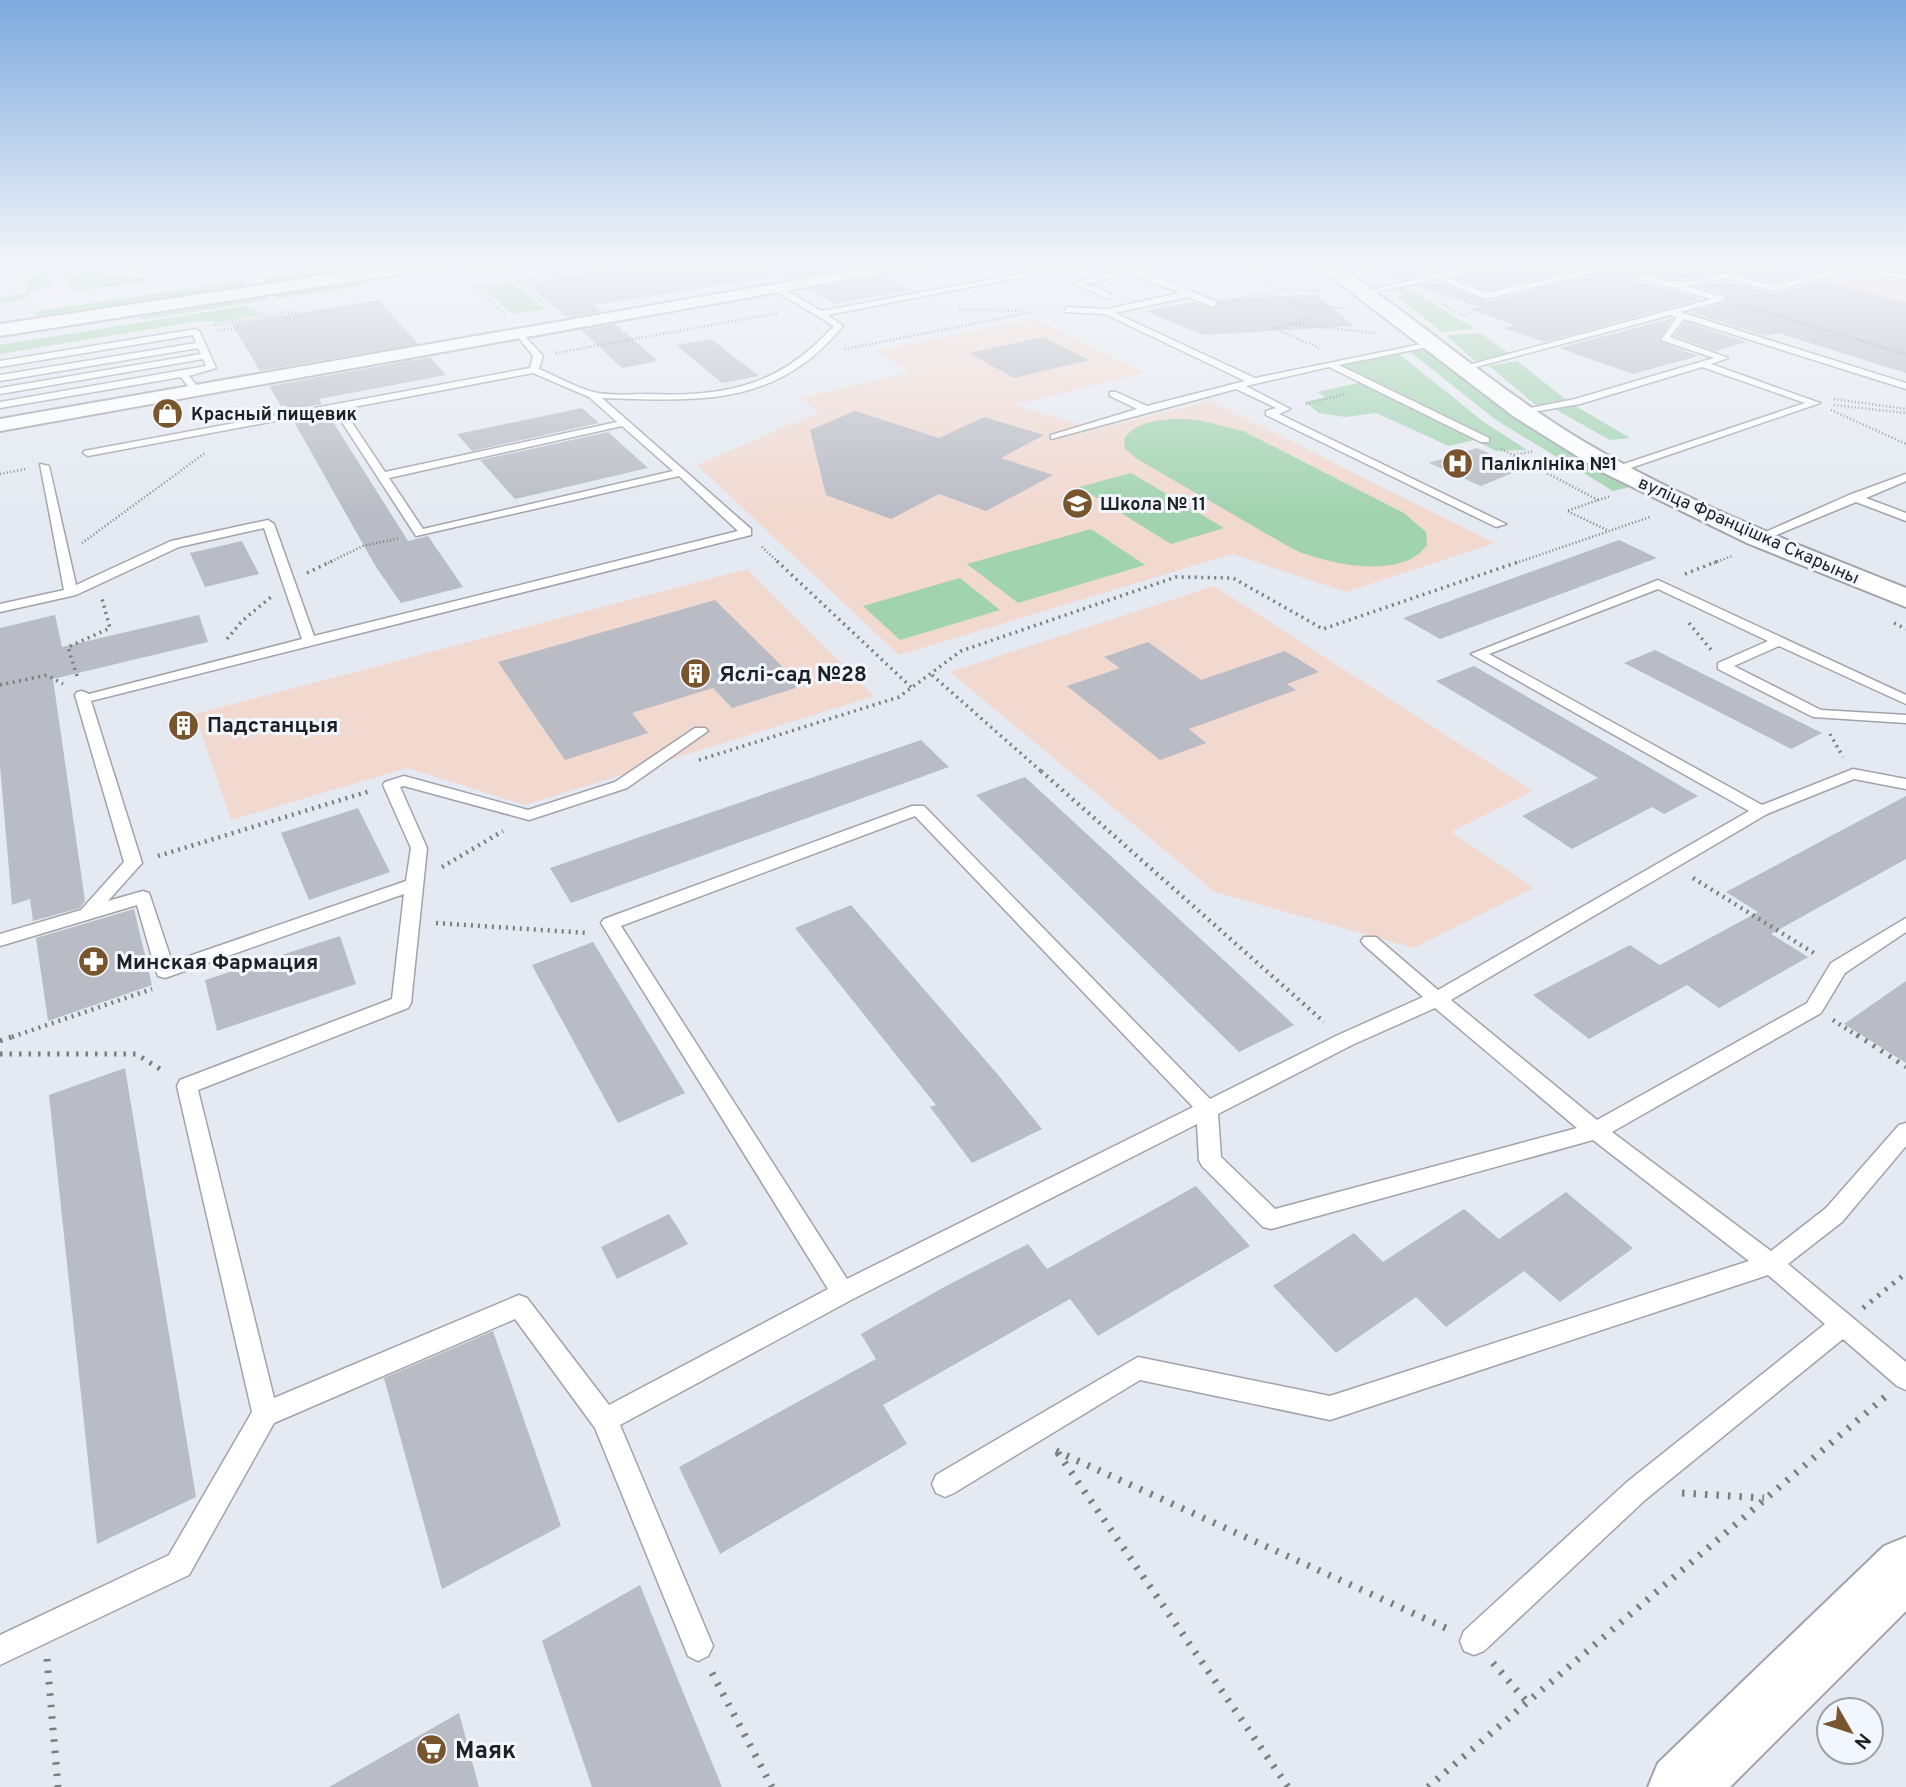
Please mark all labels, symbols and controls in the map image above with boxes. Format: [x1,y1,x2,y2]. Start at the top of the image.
shop icon: Красный пищевик [151,397,185,431]
place label: Красный пищевик [191,404,358,427]
hospital icon: Паліклініка №1 [1441,447,1475,481]
place label: Паліклініка №1 [1481,454,1617,477]
street label: вуліца Францішка Скарыны [1634,472,1863,591]
school or university icon: Школа № 11 [1060,487,1094,521]
place label: Школа № 11 [1100,494,1206,517]
building icon: Яслі-сад №28 [679,657,713,691]
place label: Яслі-сад №28 [719,662,867,689]
building icon: Падстанцыя [167,708,201,742]
place label: Падстанцыя [207,713,338,740]
pharmacy icon: Минская Фармация [76,945,110,979]
place label: Минская Фармация [116,950,318,977]
north arrow [1815,1696,1885,1766]
text: N [1848,1728,1875,1753]
supermarket icon: Маяк [415,1733,449,1767]
place label: Маяк [455,1737,516,1767]

